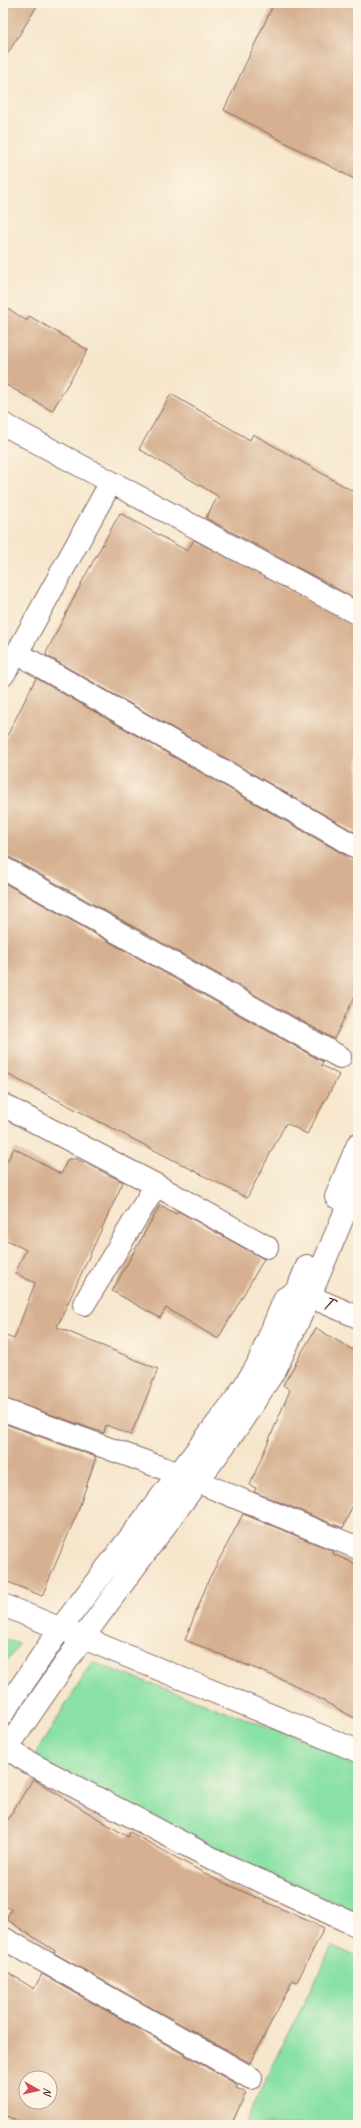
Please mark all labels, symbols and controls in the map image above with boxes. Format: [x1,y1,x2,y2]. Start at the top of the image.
street label: T [319,1290,341,1318]
north arrow [18,2070,58,2110]
text: N [40,2087,55,2098]

